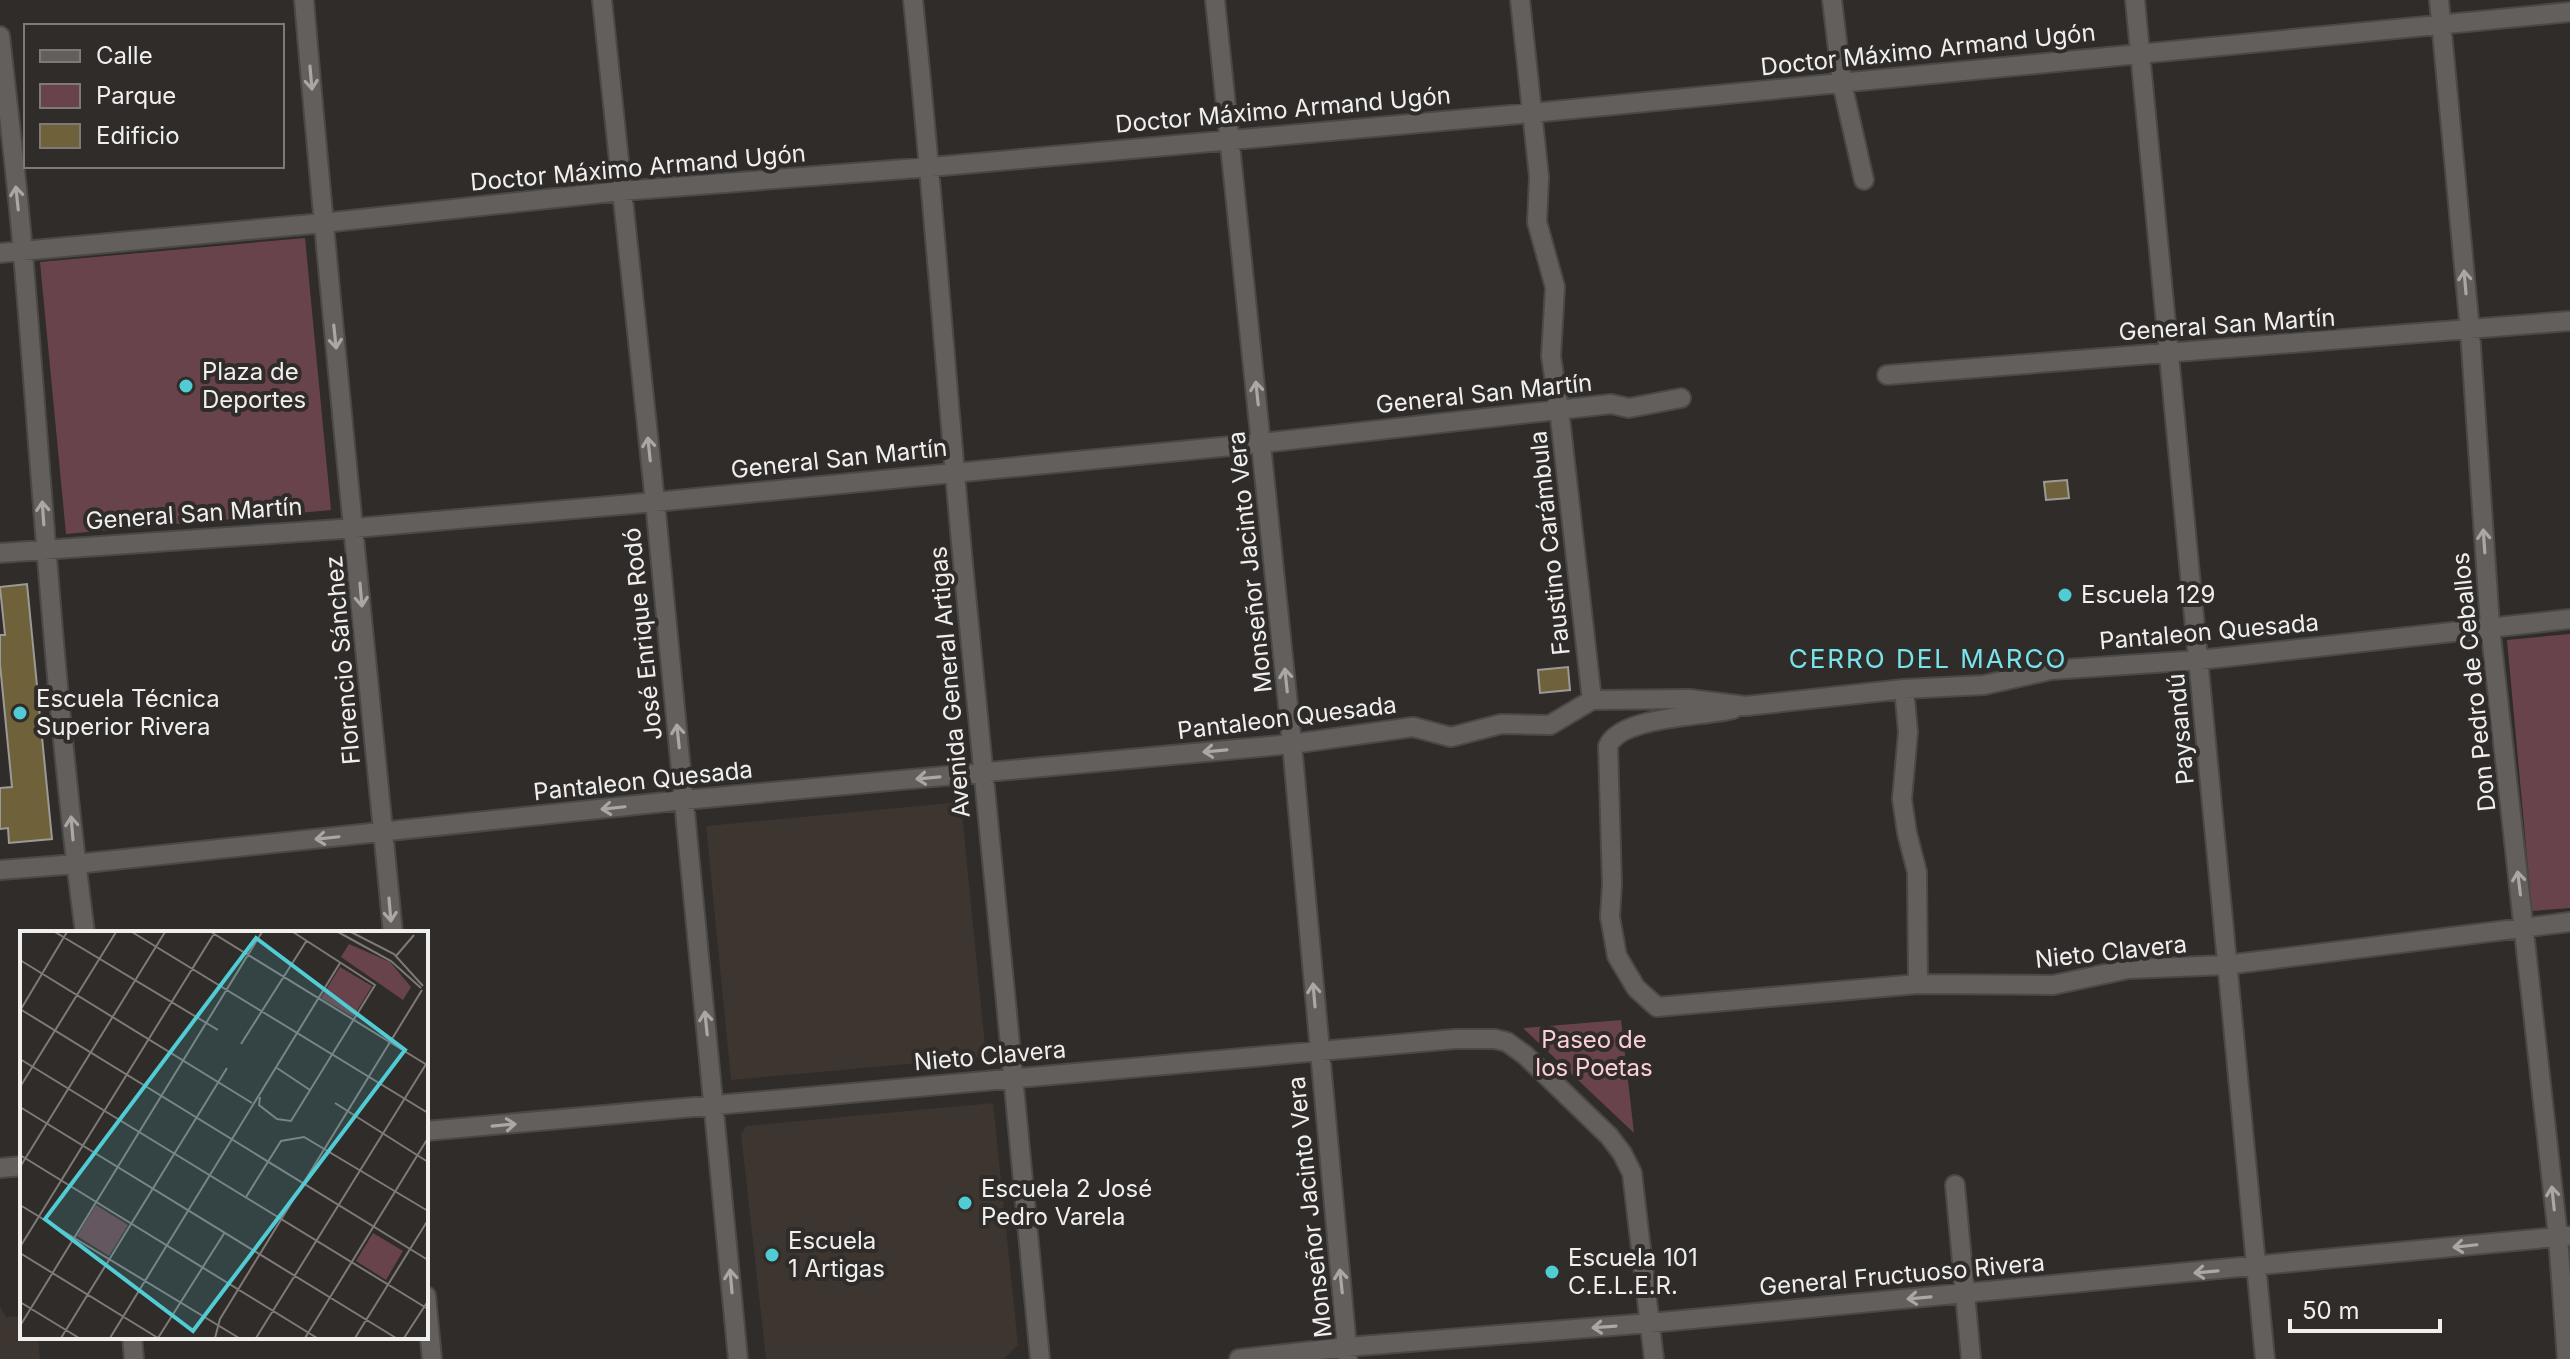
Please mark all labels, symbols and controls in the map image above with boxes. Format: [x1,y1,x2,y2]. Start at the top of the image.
street label: Doctor Máximo Armand Ugón [1759,17,2097,82]
legend [24,24,284,168]
text: Calle [96,41,153,70]
one-way arrow [303,64,318,91]
street label: Doctor Máximo Armand Ugón [1114,80,1452,139]
text: Parque [96,81,176,110]
text: Edificio [96,121,180,150]
street label: Doctor Máximo Armand Ugón [469,138,807,197]
one-way arrow [10,185,25,212]
one-way arrow [2457,269,2472,296]
street label: General San Martín [2118,302,2336,347]
one-way arrow [327,323,342,350]
place label: Plaza de Deportes [202,357,306,414]
street label: General San Martín [1374,368,1594,419]
marker: Plaza de Deportes [177,377,195,395]
one-way arrow [1249,380,1264,407]
street label: Faustino Carámbula [1523,429,1576,657]
street label: Monseñor Jacinto Vera [1221,430,1278,694]
street label: General San Martín [729,433,949,484]
one-way arrow [641,436,656,463]
street label: General San Martín [85,491,303,536]
one-way arrow [35,500,50,527]
street label: José Enrique Rodó [617,526,668,742]
one-way arrow [2476,528,2491,555]
street label: Avenida General Artigas [923,545,976,819]
street label: Don Pedro de Ceballos [2445,551,2502,813]
street label: Florencio Sánchez [319,554,366,766]
place label: Escuela 129 [2081,580,2215,609]
one-way arrow [354,581,369,608]
marker: Escuela 129 [2056,586,2074,604]
street label: Pantaleon Quesada [2098,607,2320,656]
district label: CERRO DEL MARCO [1789,643,2067,674]
one-way arrow [1278,667,1293,694]
street label: Paysandú [2161,672,2200,786]
place label: Escuela Técnica Superior Rivera [36,684,220,741]
street label: Pantaleon Quesada [1176,690,1398,745]
marker: Escuela Técnica Superior Rivera [11,704,29,722]
one-way arrow [670,723,685,750]
one-way arrow [1202,744,1229,759]
street label: Pantaleon Quesada [532,755,754,806]
one-way arrow [915,770,942,785]
one-way arrow [600,800,627,815]
one-way arrow [65,815,80,842]
one-way arrow [314,831,341,846]
one-way arrow [2512,871,2527,897]
one-way arrow [383,896,398,923]
street label: Nieto Clavera [2034,929,2188,974]
inset map [20,931,428,1339]
one-way arrow [1306,982,1321,1009]
one-way arrow [698,1010,713,1036]
park label: Paseo de los Poetas [1535,1025,1653,1082]
street label: Nieto Clavera [913,1034,1067,1077]
street label: Monseñor Jacinto Vera [1281,1075,1338,1339]
one-way arrow [490,1117,517,1132]
place label: Escuela 2 José Pedro Varela [981,1174,1152,1231]
one-way arrow [2546,1185,2561,1212]
marker: Escuela 2 José Pedro Varela [956,1194,974,1212]
place label: Escuela 1 Artigas [788,1226,885,1283]
one-way arrow [2452,1239,2478,1254]
place label: Escuela 101 C.E.L.E.R. [1568,1243,1698,1300]
marker: Escuela 1 Artigas [763,1246,781,1264]
street label: General Fructuoso Rivera [1758,1248,2046,1301]
marker: Escuela 101 C.E.L.E.R. [1543,1263,1561,1281]
one-way arrow [2193,1264,2220,1279]
one-way arrow [723,1268,738,1295]
one-way arrow [1333,1268,1348,1295]
scale bar [2290,1283,2440,1333]
one-way arrow [1906,1290,1933,1305]
text: 50 m [2302,1296,2360,1325]
one-way arrow [1591,1320,1618,1335]

